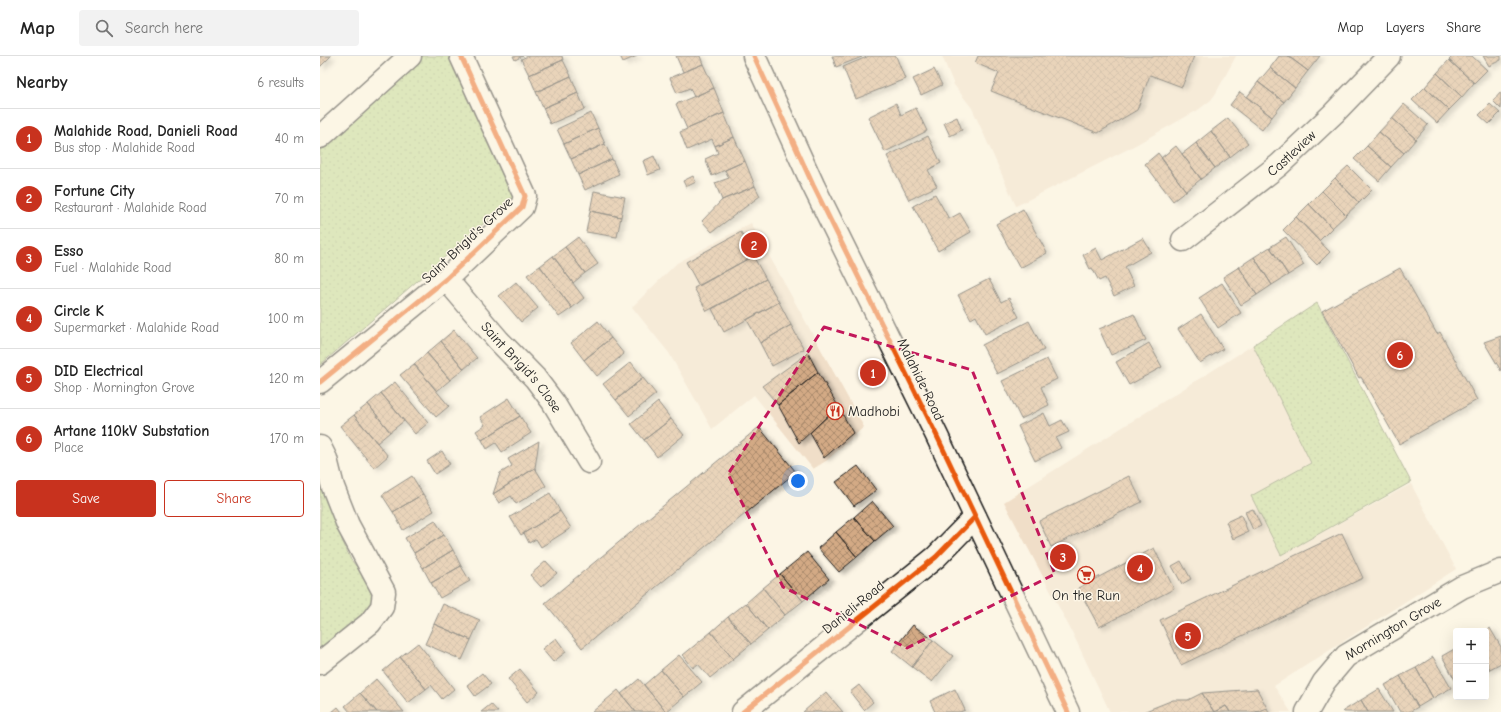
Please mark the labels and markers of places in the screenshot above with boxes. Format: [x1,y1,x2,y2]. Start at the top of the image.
pin: 2 [741,230,767,260]
pin: 6 [1387,340,1413,370]
pin: 1 [860,358,886,388]
restaurant icon: Madhobi [825,401,845,421]
place label: Madhobi [848,403,900,420]
pin: 3 [1050,542,1076,572]
pin: 4 [1127,553,1153,583]
supermarket icon: On the Run [1076,565,1096,585]
place label: On the Run [1052,587,1120,604]
pin: 5 [1175,621,1201,651]

